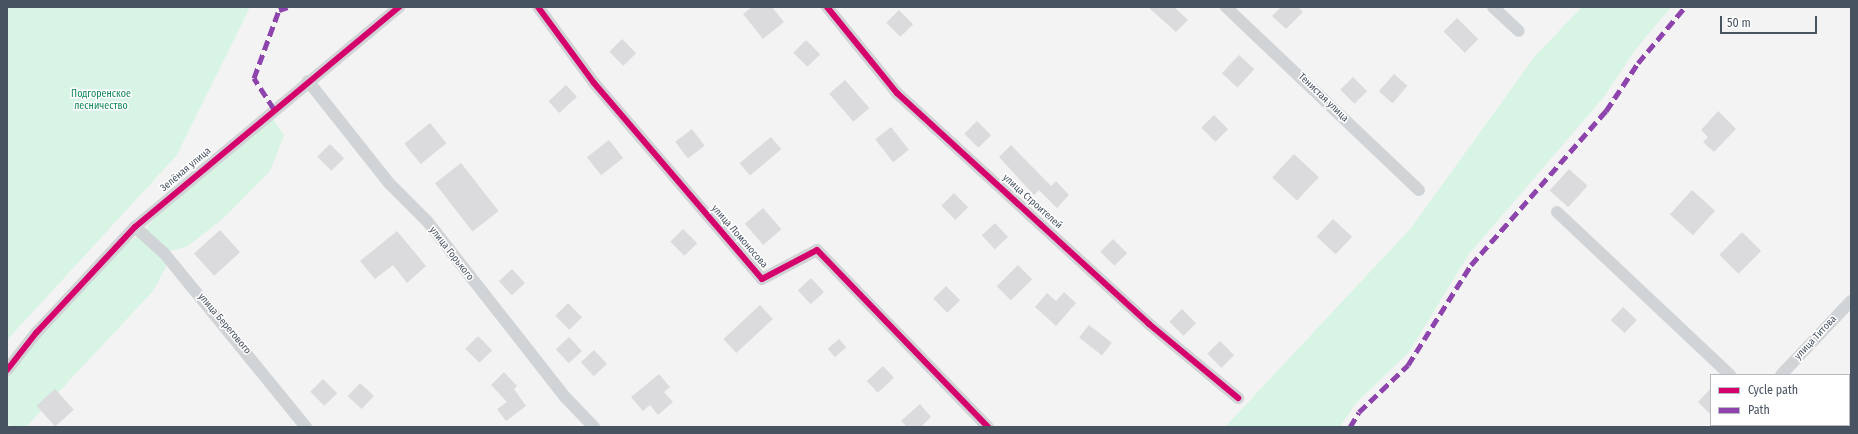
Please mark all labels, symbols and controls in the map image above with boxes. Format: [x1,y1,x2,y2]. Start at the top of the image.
scale bar [1722,8,1819,34]
text: 50 m [1727,16,1751,30]
street label: Тенистая улица [1295,71,1351,125]
park label: Подгоренское лесничество [71,88,131,112]
street label: Зелёная улица [158,145,214,195]
street label: улица Строителей [1000,172,1064,232]
street label: улица Ломоносова [708,203,770,271]
street label: улица Горького [426,225,476,283]
street label: улица Берегового [195,291,253,357]
street label: улица Титова [1793,313,1839,363]
legend [1710,374,1850,426]
text: Cycle path [1748,383,1798,397]
text: Path [1748,403,1770,417]

